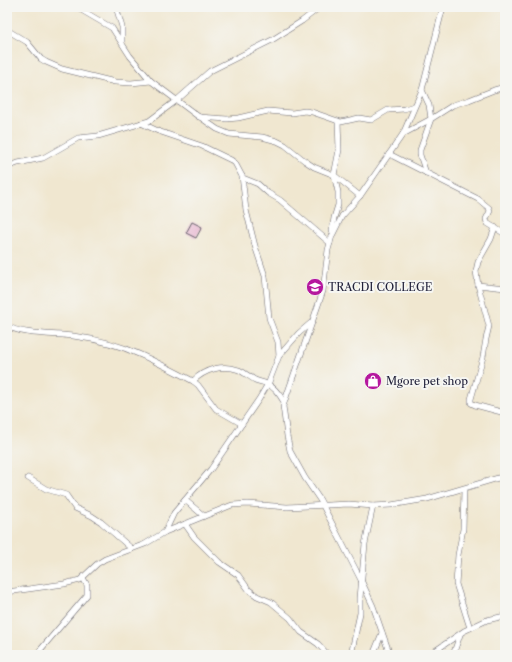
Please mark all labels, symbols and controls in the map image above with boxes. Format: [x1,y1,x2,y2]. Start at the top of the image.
school or university icon: TRACDI COLLEGE [305,277,325,297]
place label: TRACDI COLLEGE [328,280,433,294]
shop icon: Mgore pet shop [363,371,383,391]
place label: Mgore pet shop [386,374,468,388]

